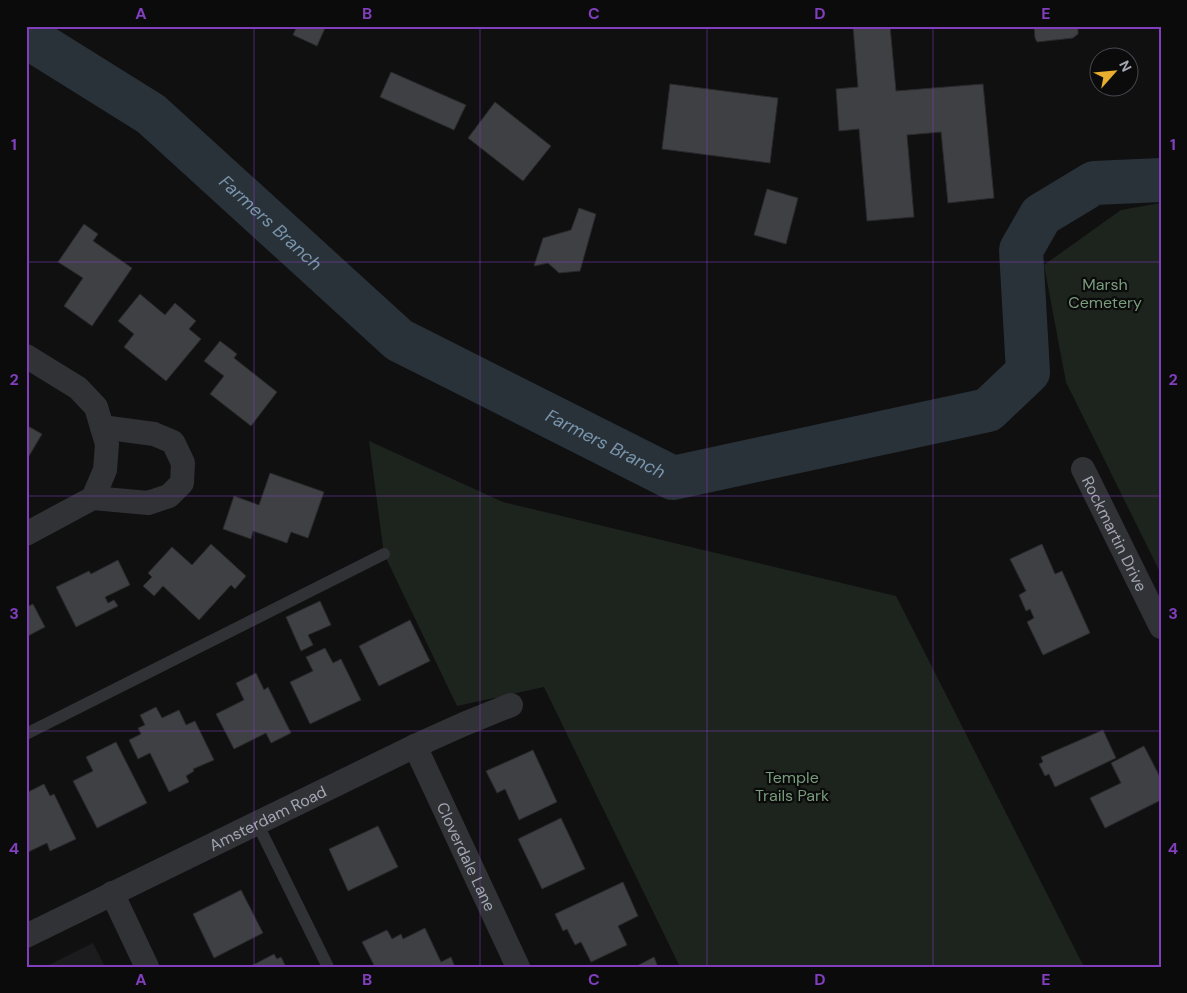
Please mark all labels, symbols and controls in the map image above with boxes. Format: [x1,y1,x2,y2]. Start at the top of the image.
text: A [135,3,147,24]
text: B [362,3,372,24]
text: C [588,3,600,24]
text: D [814,3,826,24]
text: E [1041,3,1051,24]
north arrow [1090,48,1140,98]
text: N [1115,57,1136,75]
text: 1 [11,134,17,155]
text: 1 [1170,134,1176,155]
water label: Farmers Branch [214,170,327,276]
park label: Marsh Cemetery [1068,274,1142,313]
text: 2 [9,369,19,390]
text: 2 [1168,369,1178,390]
water label: Farmers Branch [541,404,669,484]
street label: Rockmartin Drive [1078,472,1152,595]
text: 3 [9,603,19,624]
text: 3 [1168,603,1178,624]
park label: Temple Trails Park [755,767,829,806]
street label: Amsterdam Road [206,780,330,855]
street label: Cloverdale Lane [432,799,501,915]
text: 4 [9,838,19,859]
text: 4 [1168,838,1178,859]
text: A [135,969,147,990]
text: B [362,969,372,990]
text: C [588,969,600,990]
text: D [814,969,826,990]
text: E [1041,969,1051,990]

